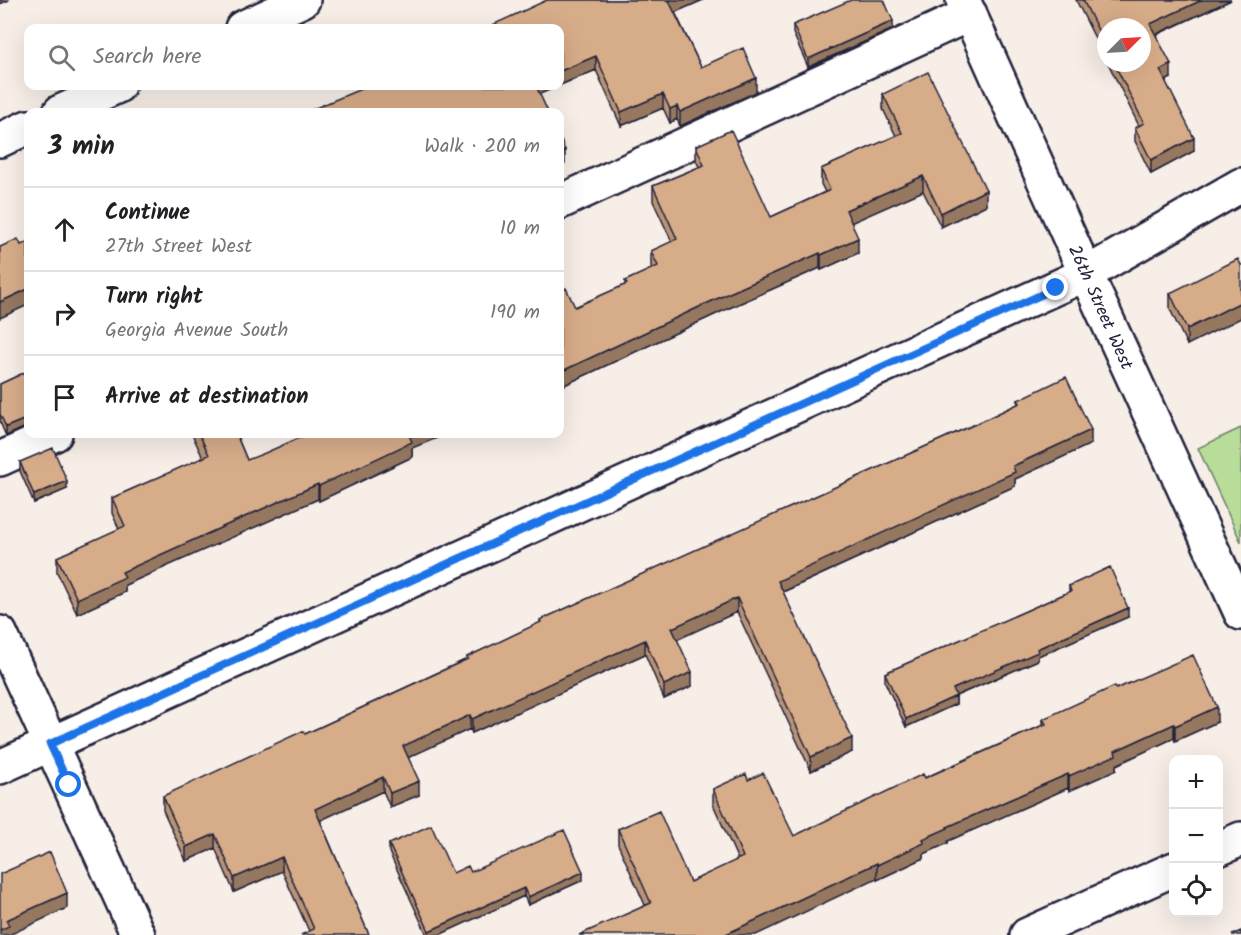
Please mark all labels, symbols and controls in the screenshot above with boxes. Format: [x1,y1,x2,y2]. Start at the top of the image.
north arrow [1097,18,1151,72]
search box [24,24,564,90]
text: Search here [93,40,201,75]
icon: search [45,41,78,74]
text: 3 min [48,126,115,168]
text: Walk · 200 m [424,131,540,163]
text: Continue [105,196,190,231]
icon: ahead [48,213,81,246]
text: 10 m [500,213,540,245]
text: 27th Street West [105,231,252,263]
street label: 26th Street West [1059,241,1141,376]
route end [1042,274,1068,300]
text: Turn right [105,280,203,315]
icon: right [48,297,81,330]
text: 190 m [490,297,540,329]
text: Georgia Avenue South [105,315,288,347]
text: Arrive at destination [105,380,308,415]
icon: arrive [48,381,81,414]
map controls [1169,755,1223,917]
button: + [1169,755,1223,809]
route start [55,771,81,797]
button: − [1169,809,1223,863]
button: locate [1169,863,1223,917]

